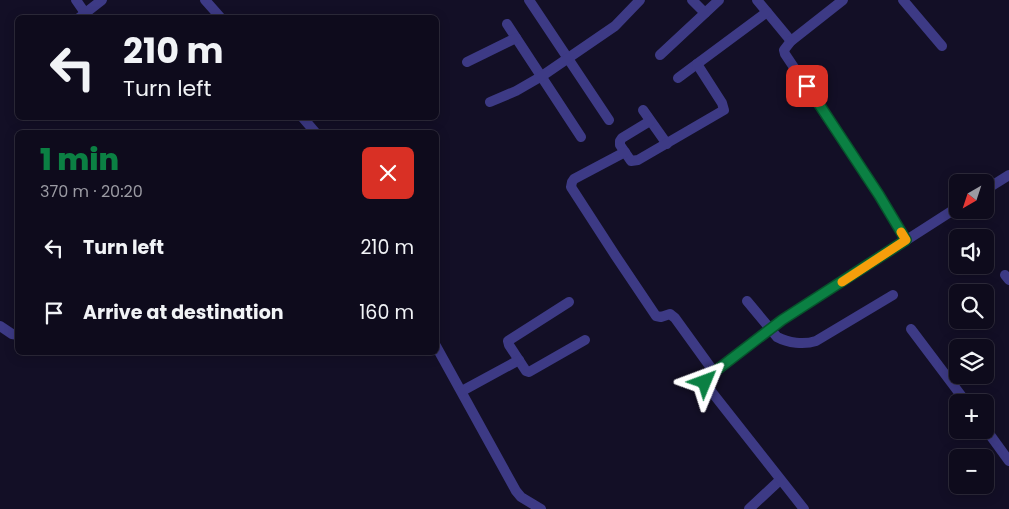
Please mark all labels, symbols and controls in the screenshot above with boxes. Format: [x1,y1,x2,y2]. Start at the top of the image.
text: 210 m [123,26,223,75]
icon: left [40,35,105,100]
pin [786,65,828,107]
icon: arrive [793,72,821,100]
text: Turn left [123,73,211,104]
text: 1 min [40,138,119,181]
button: close [362,147,414,199]
north arrow [949,174,994,219]
map controls [949,174,994,494]
text: 370 m · 20:20 [40,180,143,203]
button: sound [949,229,994,274]
icon: left [40,234,68,262]
text: Turn left [83,234,164,261]
text: 210 m [360,234,414,261]
button: search [949,284,994,329]
icon: arrive [40,299,68,327]
text: Arrive at destination [83,299,284,326]
text: 160 m [359,299,414,326]
button: layers [949,339,994,384]
position arrow [678,355,730,407]
button: + [949,394,994,439]
button: − [949,449,994,494]

